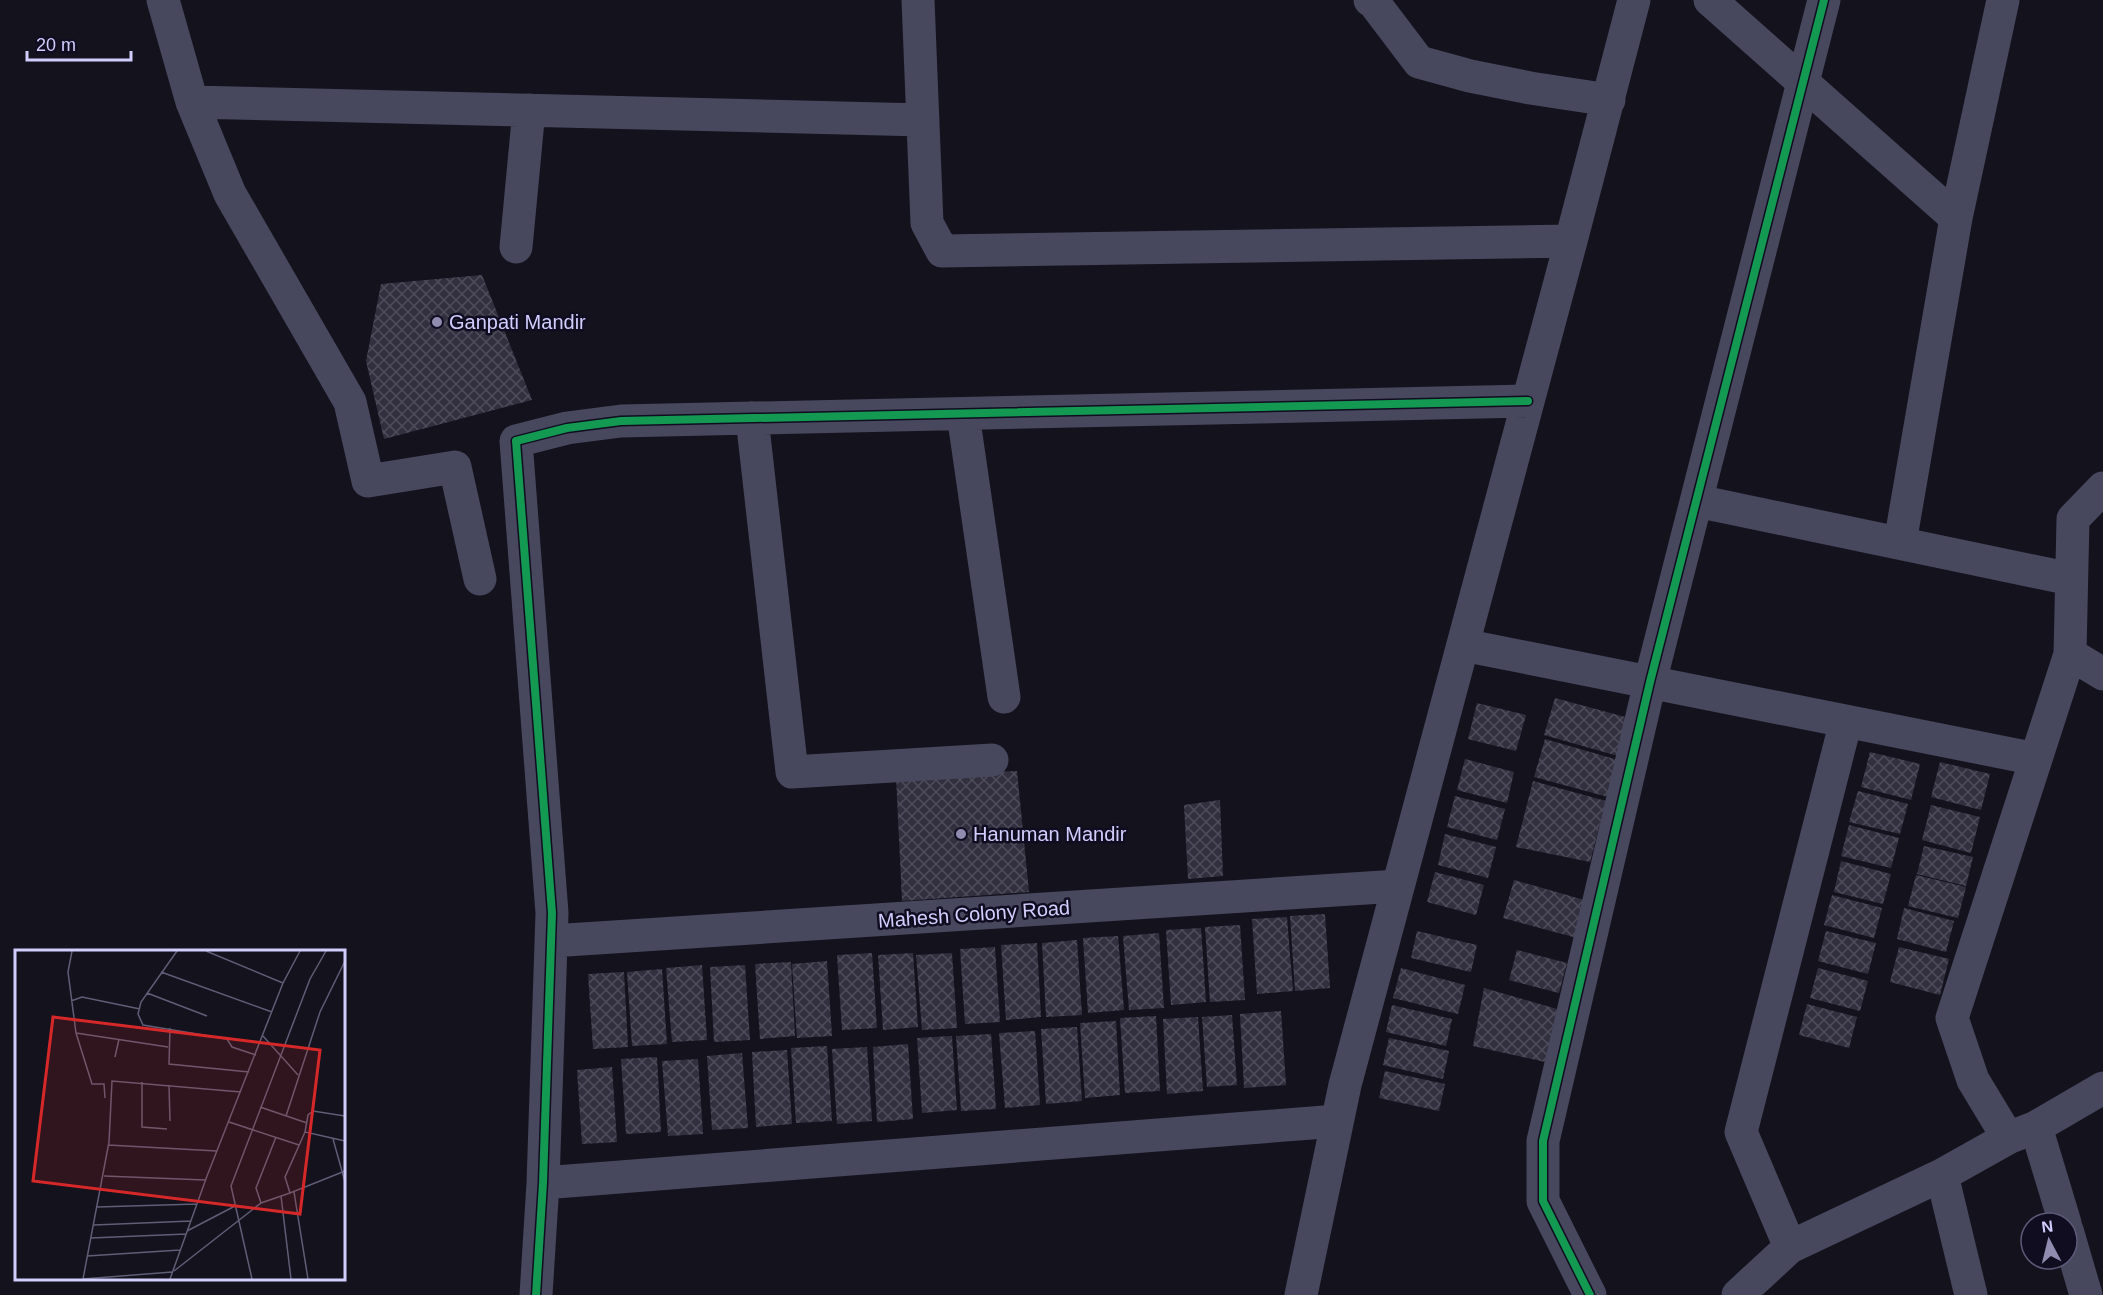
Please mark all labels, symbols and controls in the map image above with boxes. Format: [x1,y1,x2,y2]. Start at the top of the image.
scale bar [27,24,130,62]
text: 20 m [36,35,76,55]
place label: Ganpati Mandir [449,311,586,333]
marker: Ganpati Mandir [430,315,444,329]
place label: Hanuman Mandir [973,823,1127,845]
marker: Hanuman Mandir [954,827,968,841]
street label: Mahesh Colony Road [877,896,1071,932]
inset map [15,950,345,1280]
north arrow [2019,1211,2079,1271]
text: N [2040,1217,2054,1236]

